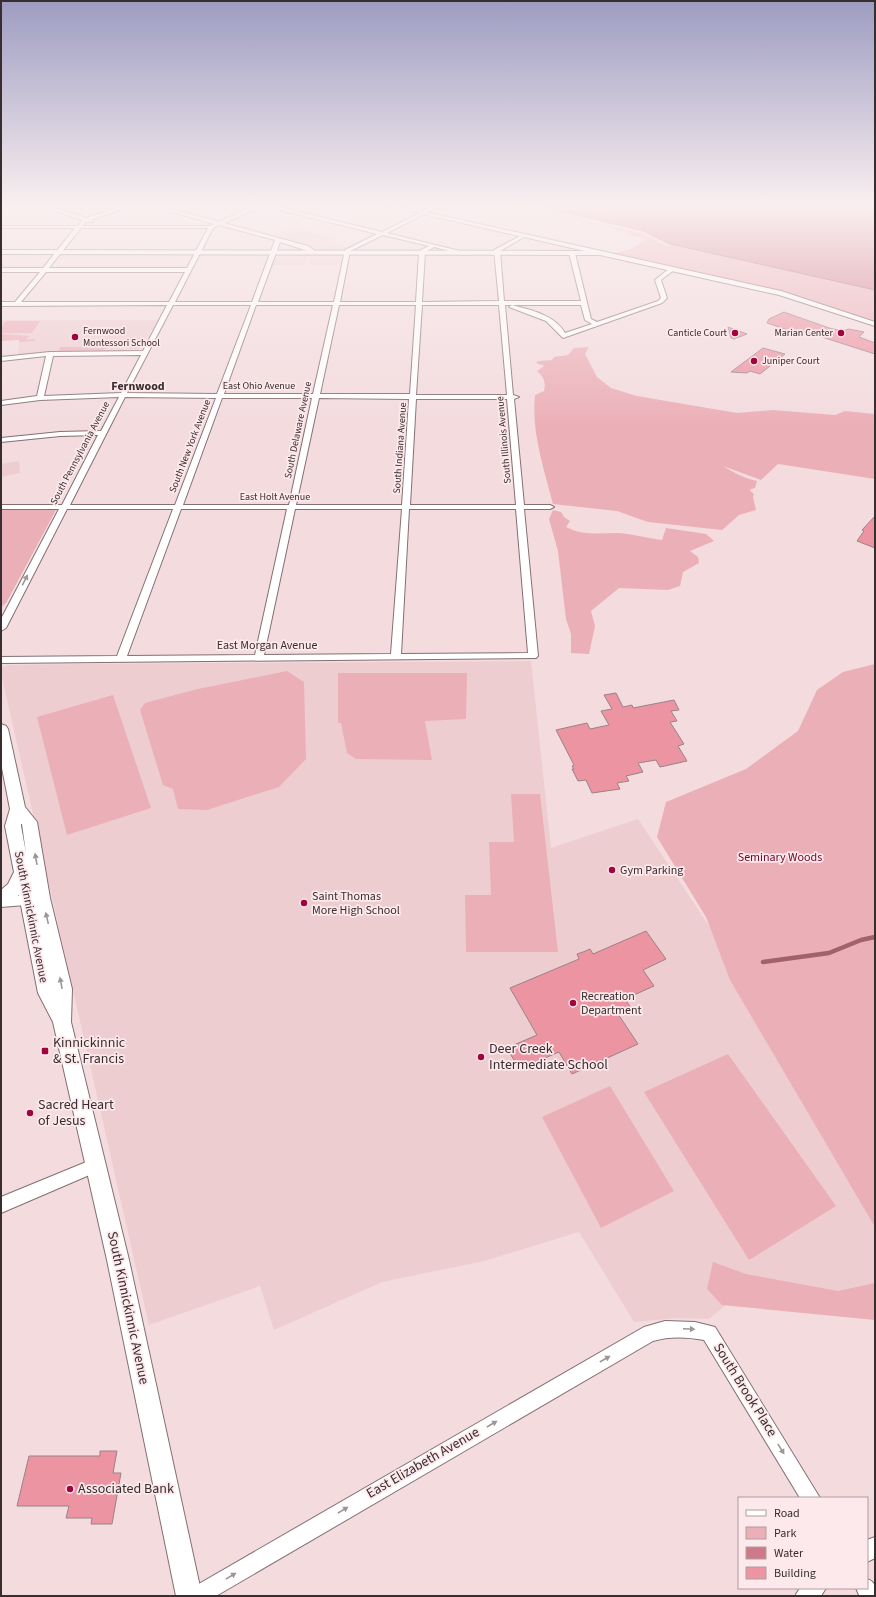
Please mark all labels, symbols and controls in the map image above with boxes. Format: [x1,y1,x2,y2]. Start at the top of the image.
place label: Fernwood Montessori School [83,324,160,350]
place label: Canticle Court [667,326,728,340]
place label: Marian Center [774,326,834,340]
marker: Canticle Court [730,328,740,338]
marker: Marian Center [836,328,846,338]
marker: Fernwood Montessori School [70,332,80,342]
place label: Juniper Court [762,354,820,368]
marker: Juniper Court [749,356,759,366]
district label: Fernwood [111,378,165,395]
street label: East Ohio Avenue [223,379,295,393]
street label: South Delaware Avenue [281,380,315,480]
street label: South Illinois Avenue [493,396,515,484]
street label: South New York Avenue [166,397,214,495]
street label: South Pennsylvania Avenue [47,399,113,507]
street label: South Indiana Avenue [390,402,410,494]
street label: East Holt Avenue [240,490,310,504]
one-way arrow [22,575,28,586]
street label: East Morgan Avenue [217,637,317,654]
park label: Seminary Woods [738,849,822,866]
street label: South Kinnickinnic Avenue [10,850,52,984]
one-way arrow [32,853,38,865]
place label: Gym Parking [620,862,683,879]
marker: Gym Parking [607,865,617,875]
place label: Saint Thomas More High School [312,888,400,919]
marker: Saint Thomas More High School [299,898,309,908]
one-way arrow [43,912,49,924]
one-way arrow [58,977,64,989]
place label: Recreation Department [581,988,642,1019]
marker: Recreation Department [568,998,578,1008]
place label: Kinnickinnic & St. Francis [53,1033,126,1069]
place label: Deer Creek Intermediate School [489,1039,608,1075]
marker: Kinnickinnic & St. Francis [40,1046,50,1056]
marker: Deer Creek Intermediate School [476,1052,486,1062]
place label: Sacred Heart of Jesus [38,1095,114,1131]
marker: Sacred Heart of Jesus [25,1108,35,1118]
street label: South Kinnickinnic Avenue [102,1230,154,1386]
one-way arrow [683,1326,695,1333]
street label: South Brook Place [708,1339,782,1441]
one-way arrow [599,1356,611,1363]
one-way arrow [486,1421,498,1428]
street label: East Elizabeth Avenue [363,1422,483,1504]
one-way arrow [778,1444,785,1455]
place label: Associated Bank [78,1479,174,1499]
marker: Associated Bank [65,1484,75,1494]
legend [738,1497,868,1589]
text: Road [774,1505,800,1522]
one-way arrow [337,1506,349,1513]
text: Park [774,1525,796,1542]
text: Water [774,1545,804,1562]
text: Building [774,1565,816,1582]
one-way arrow [225,1573,237,1580]

